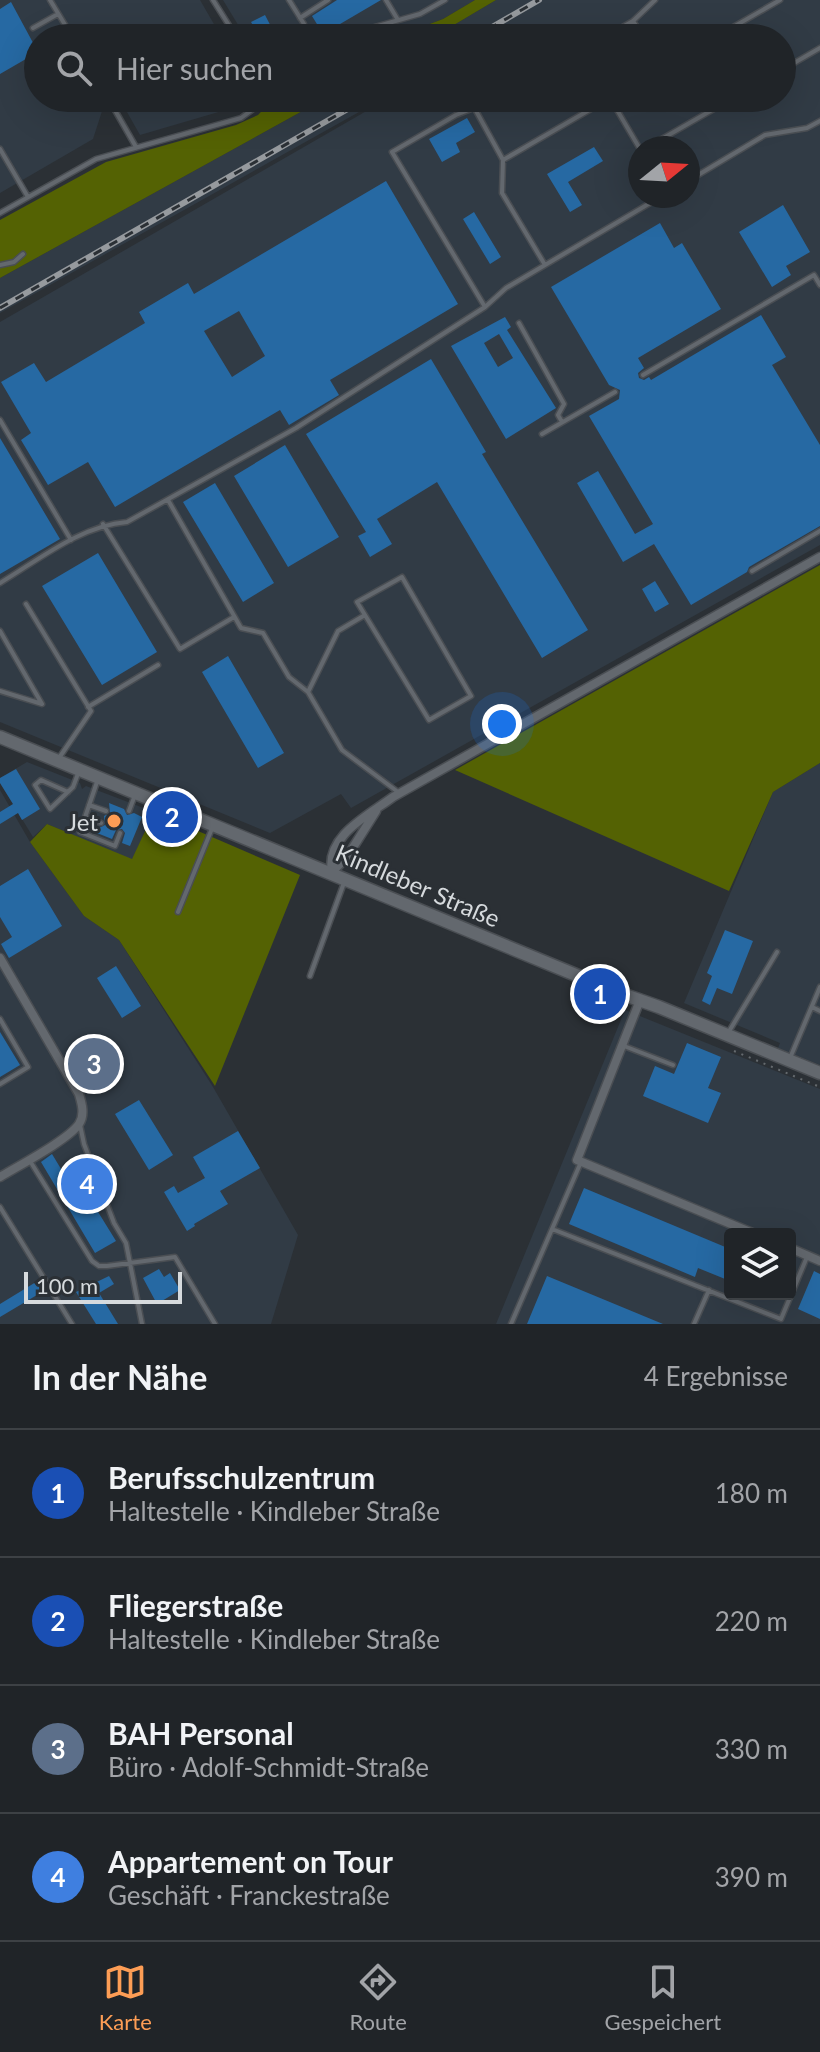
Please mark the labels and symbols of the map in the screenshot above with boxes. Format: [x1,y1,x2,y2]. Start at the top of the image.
north arrow [628,136,700,208]
your location [482,704,522,744]
pin: 2 [146,787,198,847]
place label: Jet [67,807,98,836]
marker: Jet [105,812,123,830]
street label: Kindleber Straße [332,837,504,933]
pin: 1 [574,964,626,1024]
pin: 3 [68,1034,120,1094]
pin: 4 [61,1154,113,1214]
scale bar [24,1268,182,1304]

